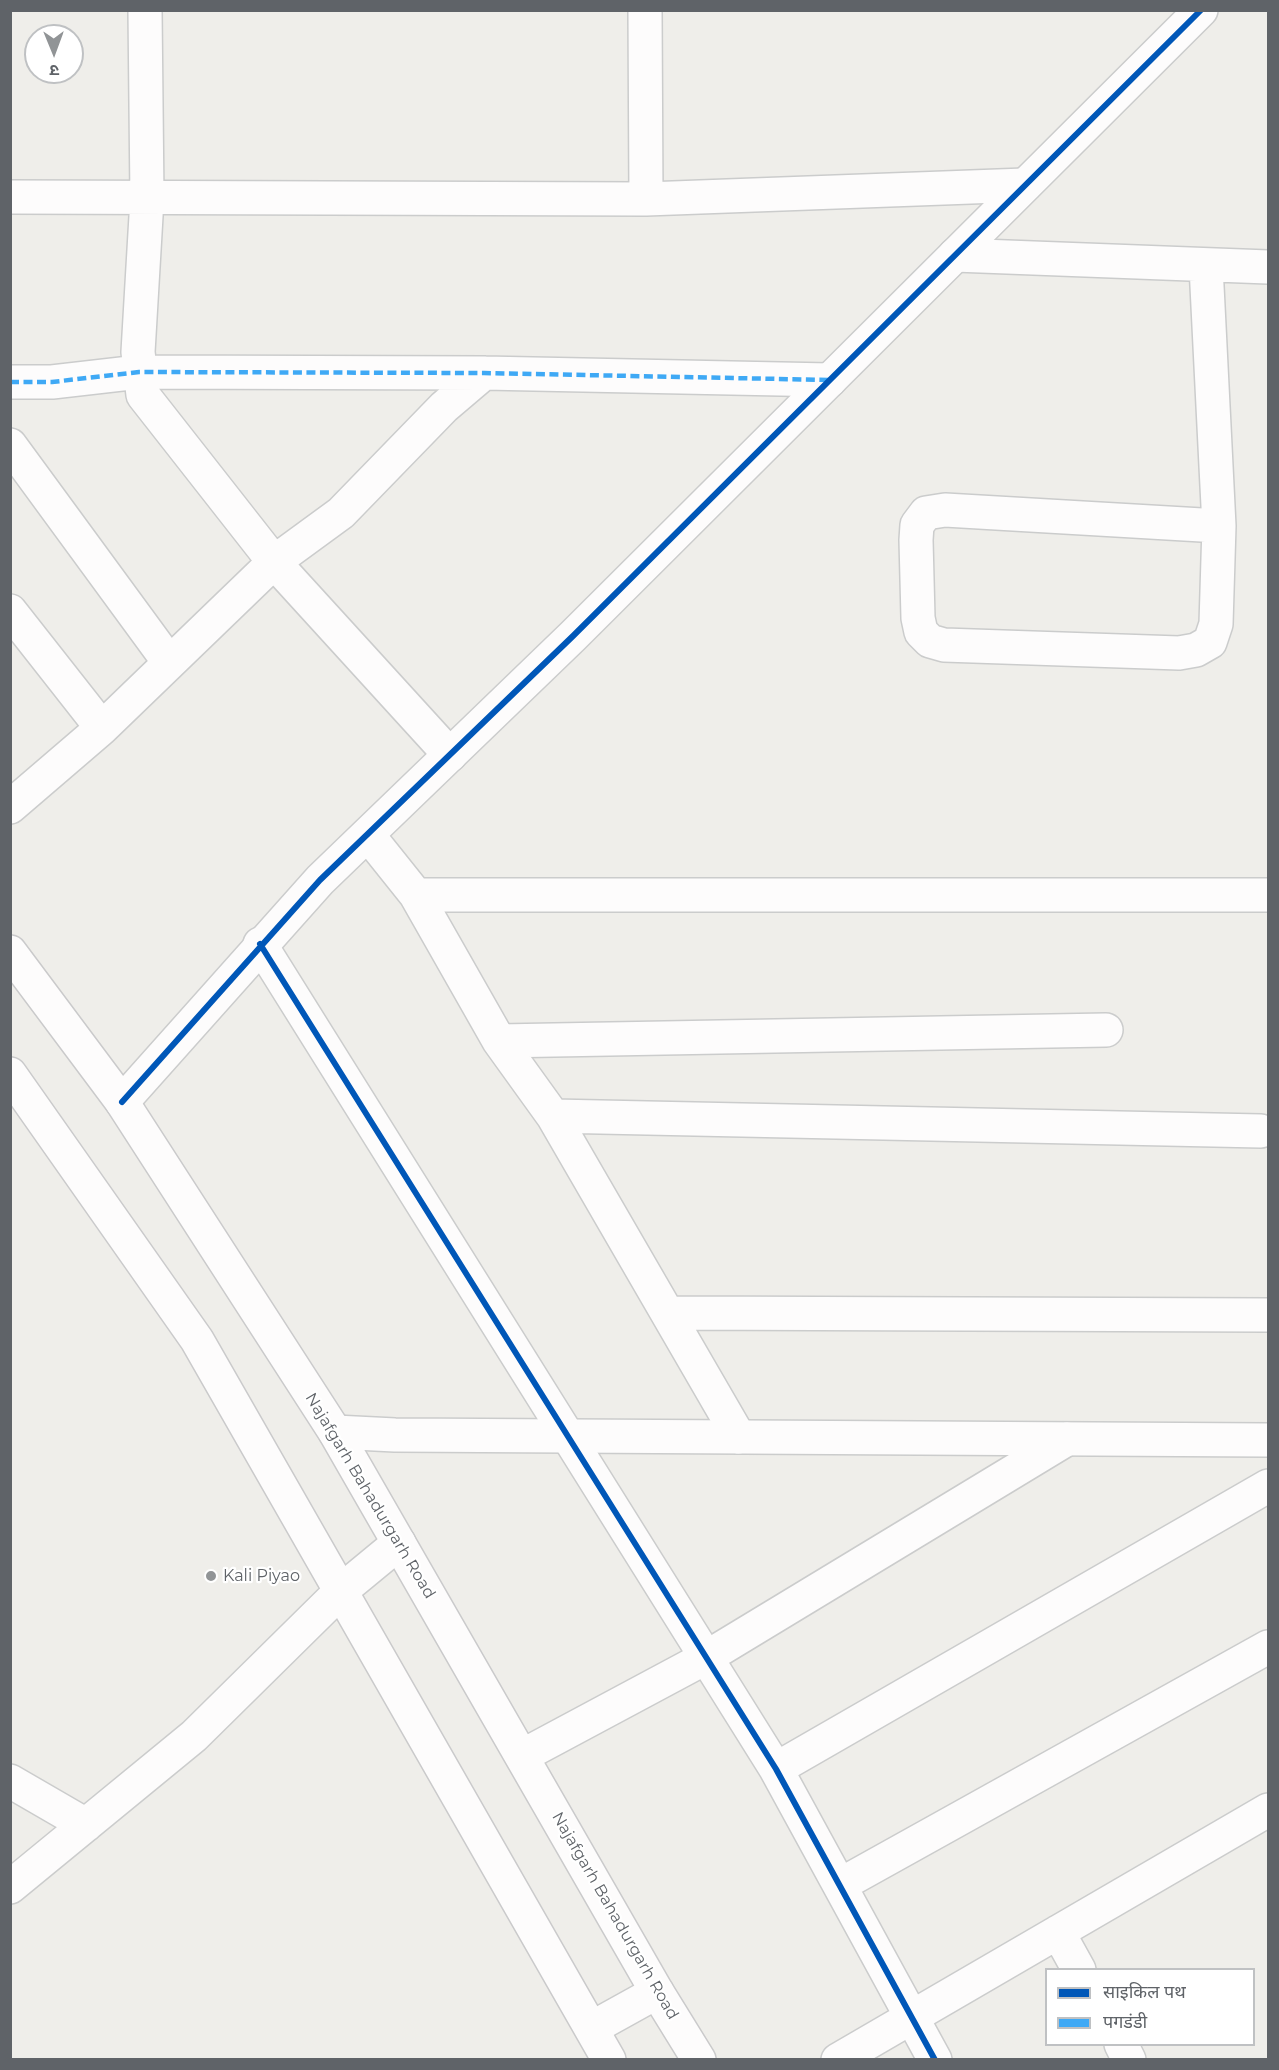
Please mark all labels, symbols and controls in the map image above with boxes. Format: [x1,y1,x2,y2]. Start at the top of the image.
north arrow [24,24,84,84]
text: उ [49,61,59,80]
street label: Najafgarh Bahadurgarh Road [301,1390,439,1602]
place label: Kali Piyao [223,1566,300,1586]
marker: Kali Piyao [204,1569,218,1583]
street label: Najafgarh Bahadurgarh Road [548,1809,682,2023]
legend [1045,1968,1255,2046]
text: साइकिल पथ [1103,1981,1186,2003]
text: पगडंडी [1103,2011,1147,2033]

